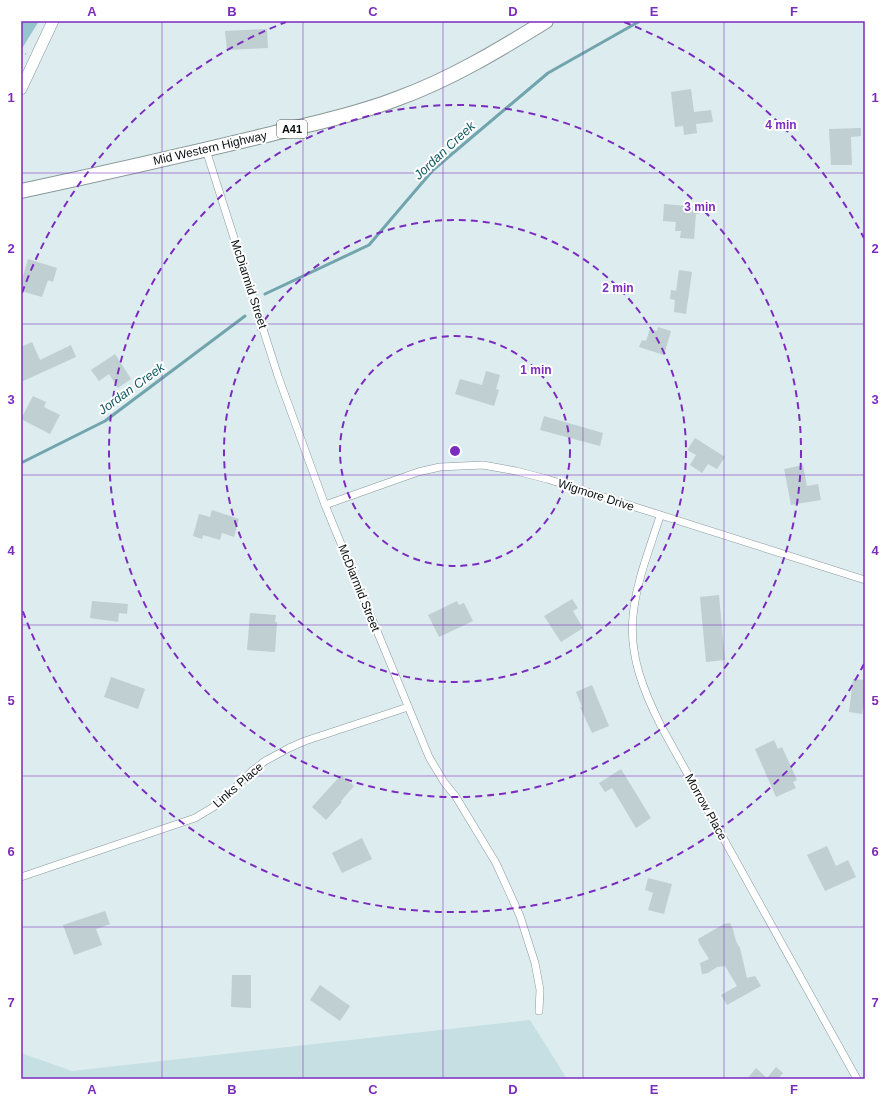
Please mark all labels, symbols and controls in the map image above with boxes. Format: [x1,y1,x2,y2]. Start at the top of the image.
text: A [87,4,97,19]
text: B [227,4,237,19]
text: C [368,4,378,19]
text: D [508,4,518,19]
text: E [650,4,659,19]
text: F [790,4,798,19]
text: 1 [7,90,15,105]
text: 1 [871,90,879,105]
water label: Jordan Creek [410,117,479,183]
text: 4 min [765,118,797,132]
road number: A41 [277,120,307,138]
street label: Mid Western Highway [152,128,268,168]
text: 3 min [684,200,716,214]
street label: McDiarmid Street [228,238,270,331]
text: 2 [7,241,15,256]
text: 2 [871,241,879,256]
text: 2 min [602,281,634,295]
water label: Jordan Creek [95,359,168,418]
text: 1 min [520,363,552,377]
text: 3 [7,392,15,407]
text: 3 [871,392,879,407]
centre of rings [448,444,462,458]
street label: Wigmore Drive [556,476,636,514]
street label: McDiarmid Street [335,542,383,634]
text: 4 [7,543,15,558]
text: 4 [871,543,879,558]
text: 5 [7,693,15,708]
text: 5 [871,693,879,708]
street label: Links Place [210,759,266,810]
street label: Morrow Place [682,772,730,843]
text: 6 [7,844,15,859]
text: 6 [871,844,879,859]
text: 7 [7,995,15,1010]
text: 7 [871,995,879,1010]
text: A [87,1082,97,1097]
text: B [227,1082,237,1097]
text: C [368,1082,378,1097]
text: D [508,1082,518,1097]
text: E [650,1082,659,1097]
text: F [790,1082,798,1097]

